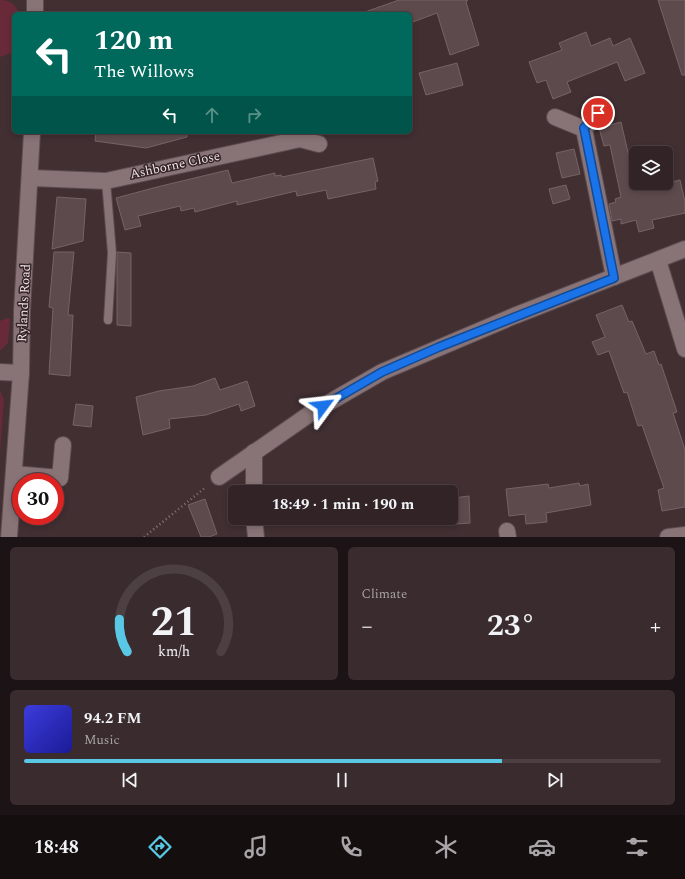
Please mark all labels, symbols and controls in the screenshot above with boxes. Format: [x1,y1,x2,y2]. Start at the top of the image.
text: 120 m [94,19,173,62]
icon: left [28,28,80,80]
text: The Willows [94,58,195,85]
pin [581,96,615,130]
icon: arrive [587,102,609,124]
icon: left [159,104,181,126]
icon: ahead [201,104,223,126]
icon: right [243,104,265,126]
street label: Ashborne Close [128,146,222,184]
map controls [629,146,673,190]
button: layers [629,146,673,190]
street label: Rylands Road [12,264,36,342]
position arrow [302,385,344,427]
speed limit sign: 30 [12,473,64,525]
text: 18:49 · 1 min · 190 m [272,493,414,516]
text: Climate [362,584,407,604]
text: 21 [150,590,197,653]
text: 23° [487,603,536,649]
text: − [362,610,373,643]
text: + [650,610,661,643]
text: km/h [158,640,190,662]
text: 94.2 FM [84,707,141,730]
text: Music [84,730,120,750]
icon: previous [119,769,141,791]
icon: pause [331,769,353,791]
icon: next [544,769,566,791]
icon: directions [146,833,174,861]
icon: music [242,833,270,861]
icon: phone [337,833,365,861]
icon: climate [432,833,460,861]
icon: car [528,833,556,861]
icon: filters [623,833,651,861]
text: 18:48 [34,834,79,861]

